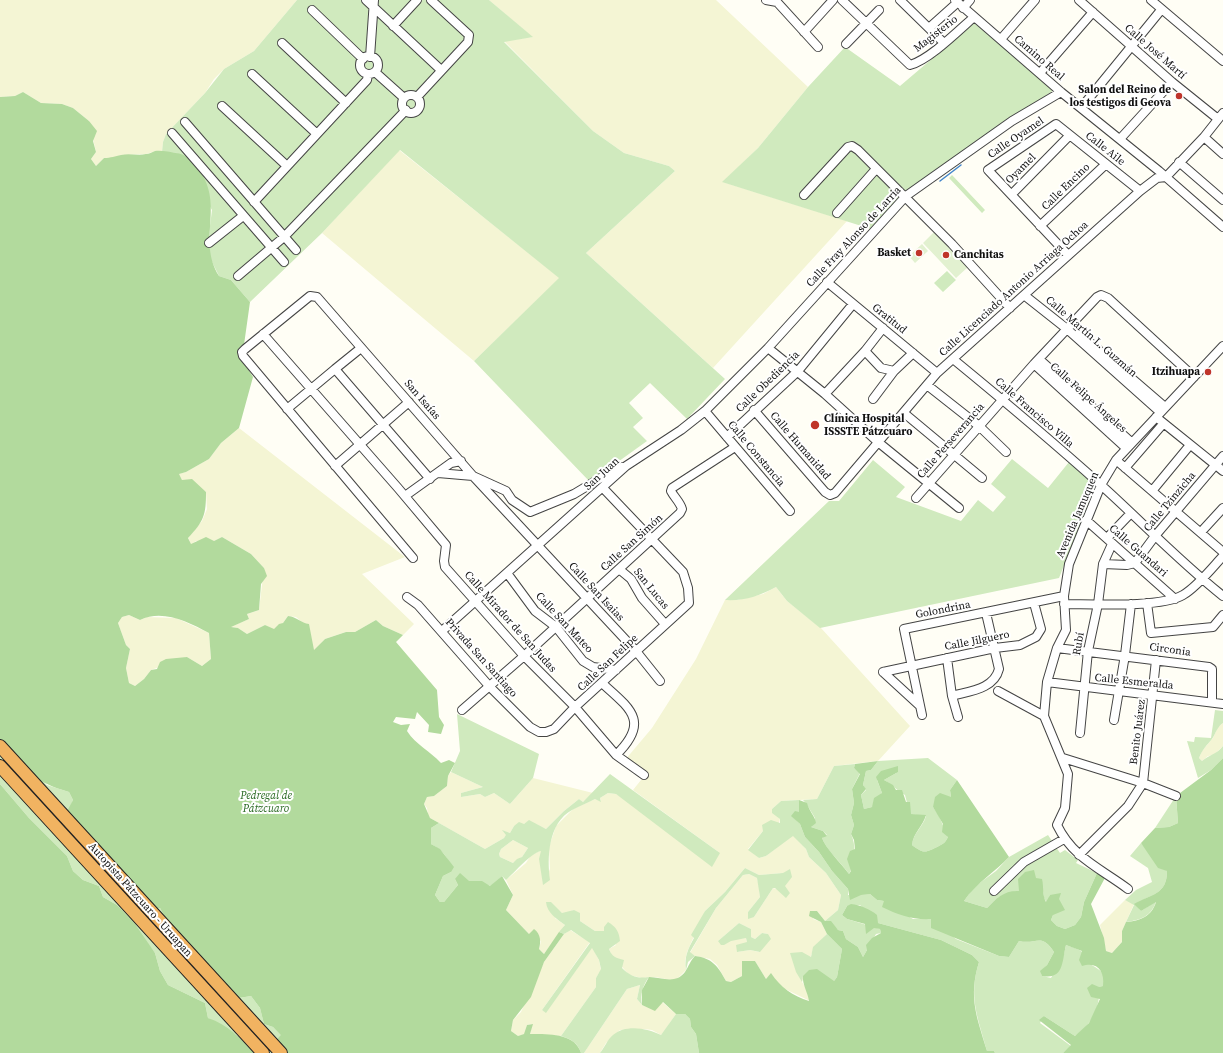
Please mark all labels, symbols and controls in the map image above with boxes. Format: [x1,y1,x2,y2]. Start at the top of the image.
street label: Magisterio [911,13,961,55]
street label: Calle José Martí [1122,22,1188,82]
street label: Camino Real [1011,33,1067,83]
place label: Salon del Reino de los testigos di Geova [1069,83,1171,109]
marker: Salon del Reino de los testigos di Geova [1174,91,1184,101]
street label: Calle Oyamel [985,114,1047,162]
street label: Calle Aile [1083,129,1127,169]
street label: Oyamel [1003,151,1039,187]
street label: Calle Encino [1039,161,1093,213]
street label: Calle Fray Alonso de Larria [804,184,904,290]
street label: Calle Licenciado Antonio Arriaga Ochoa [937,218,1091,360]
place label: Basket [877,246,911,260]
marker: Basket [914,248,924,258]
place label: Canchitas [954,248,1004,262]
marker: Canchitas [941,250,951,260]
street label: Calle Martín L. Guzmán [1043,294,1139,380]
street label: Gratitud [869,301,909,337]
street label: Calle Obediencia [734,348,802,416]
street label: Calle Felipe Ángeles [1047,360,1129,436]
place label: Itzihuapa [1152,365,1200,379]
marker: Itzihuapa [1203,367,1213,377]
street label: Calle Francisco Villa [992,375,1076,451]
street label: San Isaías [401,377,443,423]
street label: Calle Perseverancia [915,400,987,482]
street label: Calle Humanidad [767,409,833,483]
place label: Clínica Hospital ISSSTE Pátzcuaro [824,412,912,438]
street label: Calle Constancia [725,418,787,490]
marker: Clínica Hospital ISSSTE Pátzcuaro [809,419,821,431]
street label: San Juan [582,455,622,493]
street label: Calle Tzinzicha [1141,469,1199,535]
street label: Avenida Jamuquen [1054,470,1102,560]
street label: Calle San Simón [598,512,666,574]
street label: Calle Guandari [1106,522,1170,580]
street label: Calle San Isaias [565,560,627,624]
street label: San Lucas [631,566,671,612]
street label: Calle Mirador de San Judas [461,569,559,675]
street label: Calle San Mateo [533,590,595,656]
street label: Golondrina [914,598,972,622]
street label: Privada San Santiago [442,616,520,700]
street label: Calle Jilguero [943,628,1011,654]
street label: Rubí [1070,631,1088,657]
street label: Calle San Felipe [575,632,641,694]
street label: Circonia [1148,641,1192,659]
street label: Calle Esmeralda [1094,671,1174,693]
street label: Benito Juárez [1127,699,1149,765]
park label: Pedregal de Pátzcuaro [240,789,292,815]
street label: Autopista Pátzcuaro - Uruapan [85,840,195,960]

